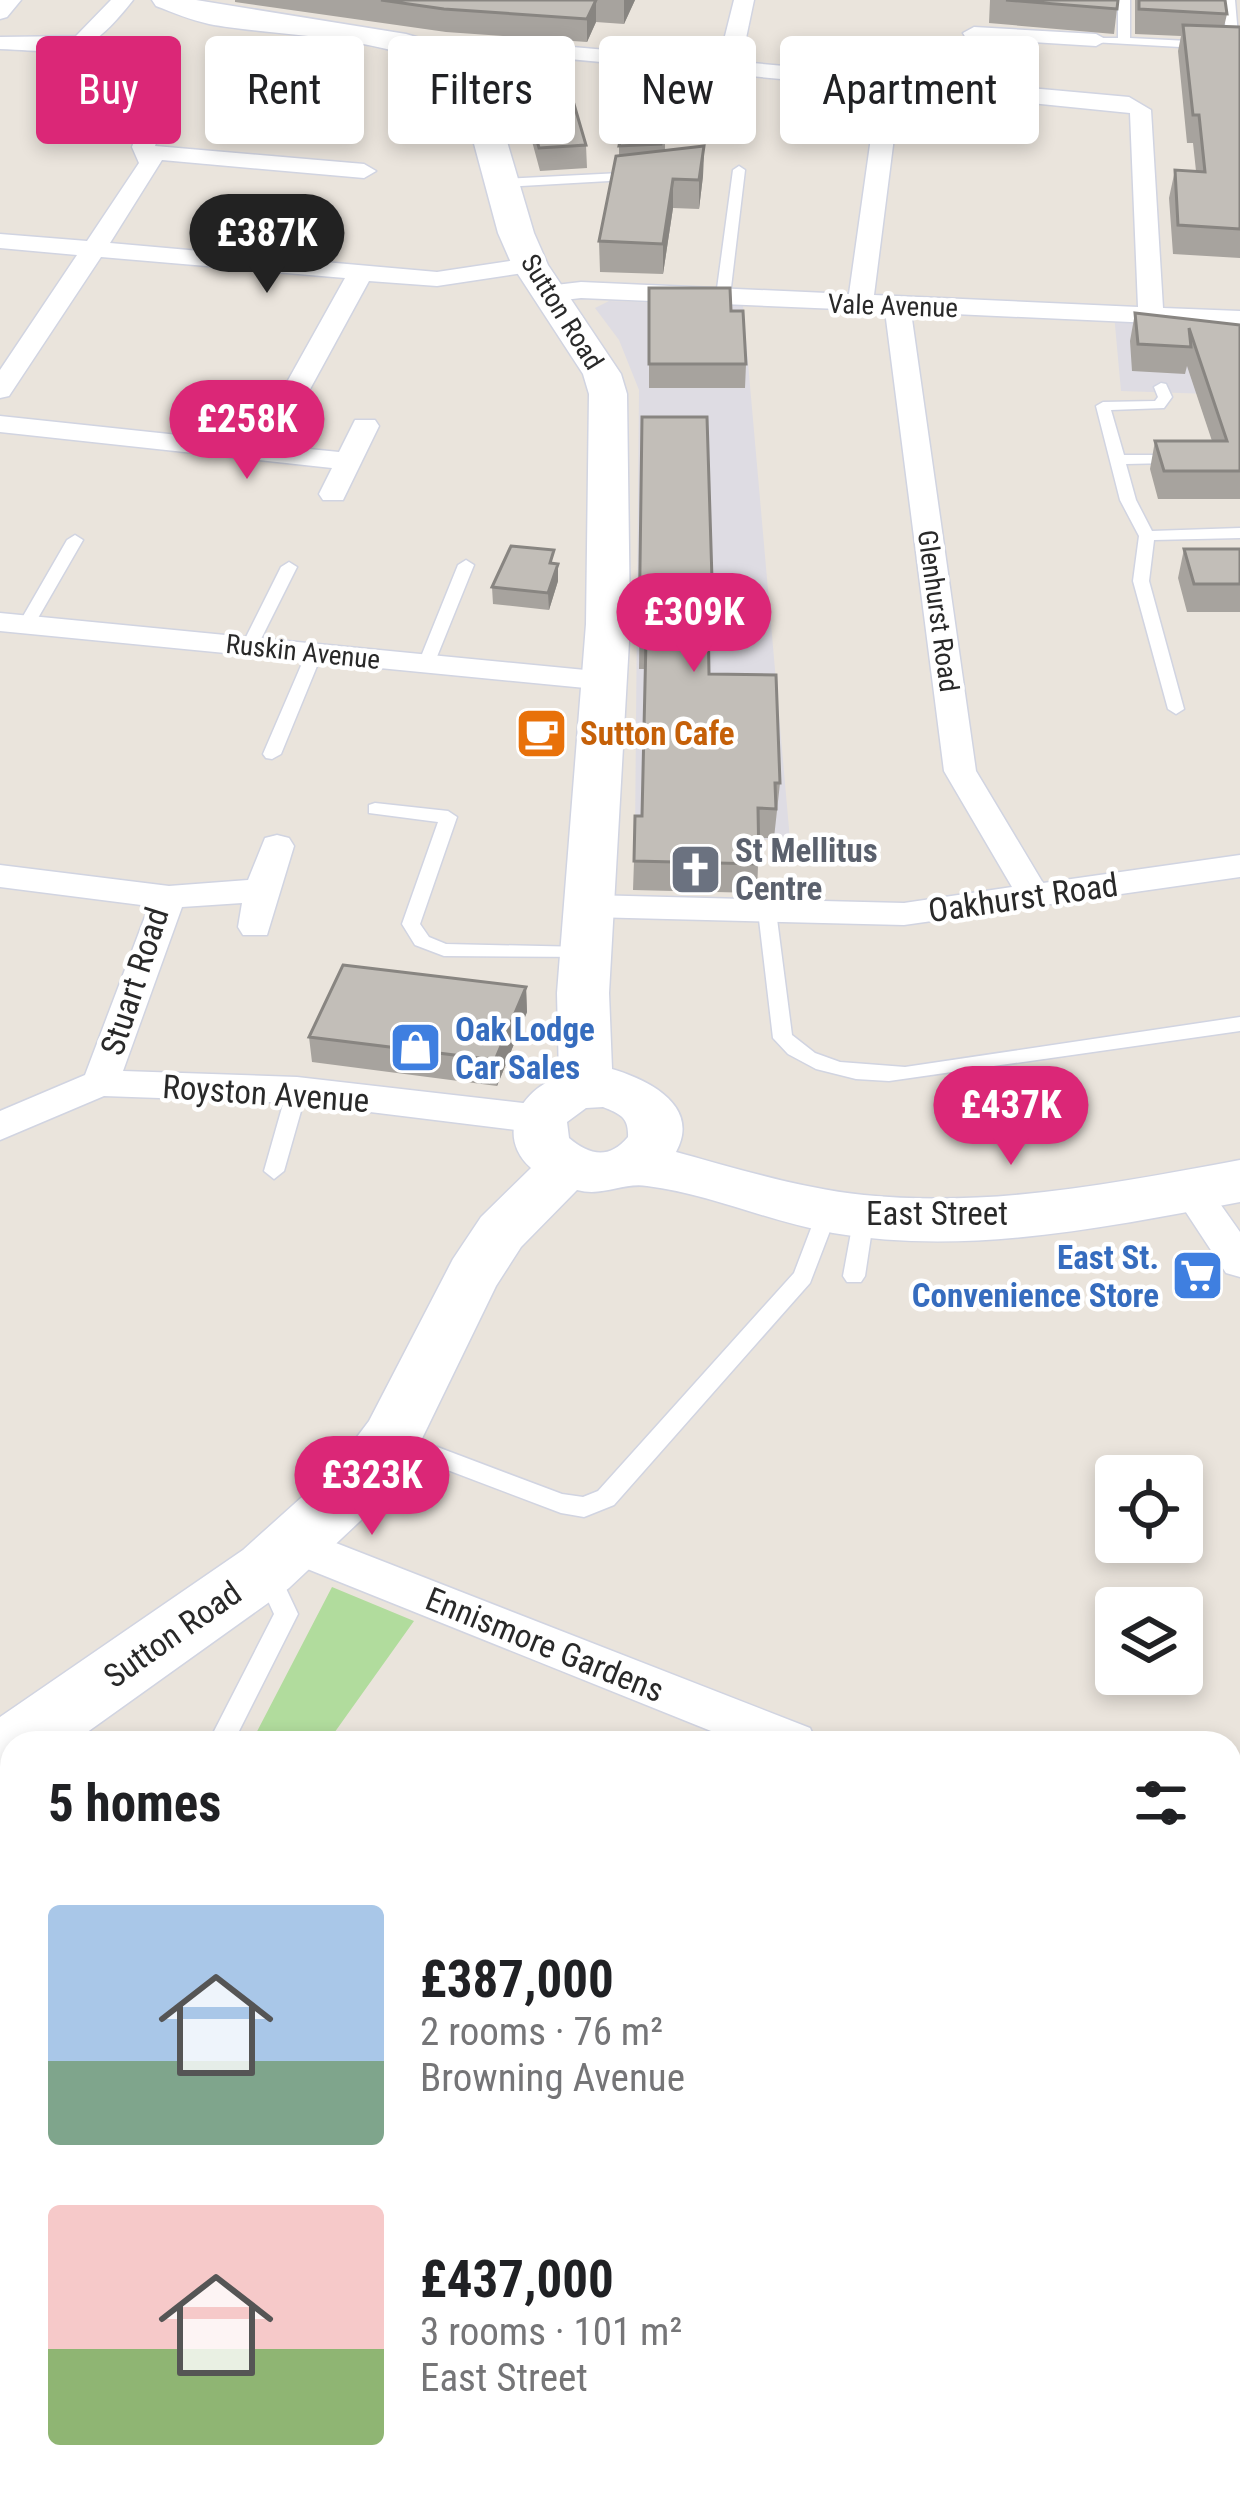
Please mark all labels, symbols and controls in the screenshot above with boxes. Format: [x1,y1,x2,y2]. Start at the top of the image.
chip: Buy [36,36,181,144]
chip: Rent [205,36,364,144]
chip: Filters [388,36,575,144]
chip: New [599,36,756,144]
chip: Apartment [780,36,1039,144]
pin: £387K [183,194,351,296]
text: £387K [216,210,318,256]
street label: Sutton Road [514,248,610,376]
street label: Vale Avenue [827,288,959,324]
pin: £258K [163,380,331,482]
text: £258K [196,396,298,442]
street label: Glenhurst Road [911,528,965,694]
pin: £309K [610,573,778,675]
text: £309K [643,589,745,635]
street label: Ruskin Avenue [224,628,382,676]
cafe icon: Sutton Cafe [513,705,569,761]
place label: Sutton Cafe [580,714,735,753]
place label: St Mellitus Centre [735,831,878,908]
church icon: St Mellitus Centre [668,841,724,897]
street label: Oakhurst Road [926,865,1120,930]
street label: Stuart Road [92,902,177,1060]
place label: Oak Lodge Car Sales [455,1010,595,1087]
shop icon: Oak Lodge Car Sales [388,1020,444,1076]
pin: £437K [927,1066,1095,1168]
street label: Royston Avenue [161,1067,371,1120]
text: £437K [960,1082,1062,1128]
street label: East Street [866,1194,1008,1233]
place label: East St. Convenience Store [912,1238,1159,1315]
supermarket icon: East St. Convenience Store [1170,1248,1226,1304]
pin: £323K [288,1436,456,1538]
text: £323K [321,1452,423,1498]
map controls [1095,1455,1203,1695]
button: locate [1095,1455,1203,1563]
street label: Sutton Road [96,1573,248,1696]
street label: Ennismore Gardens [420,1579,669,1710]
button: layers [1095,1587,1203,1695]
icon: filters [1128,1770,1194,1836]
text: 5 homes [48,1774,221,1833]
text: £387,000 [420,1950,614,2009]
icon: home [144,1953,288,2097]
text: 2 rooms · 76 m² [420,2009,663,2055]
text: Browning Avenue [420,2055,685,2101]
text: £437,000 [420,2250,614,2309]
icon: home [144,2253,288,2397]
text: 3 rooms · 101 m² [420,2309,682,2355]
text: East Street [420,2355,588,2401]

